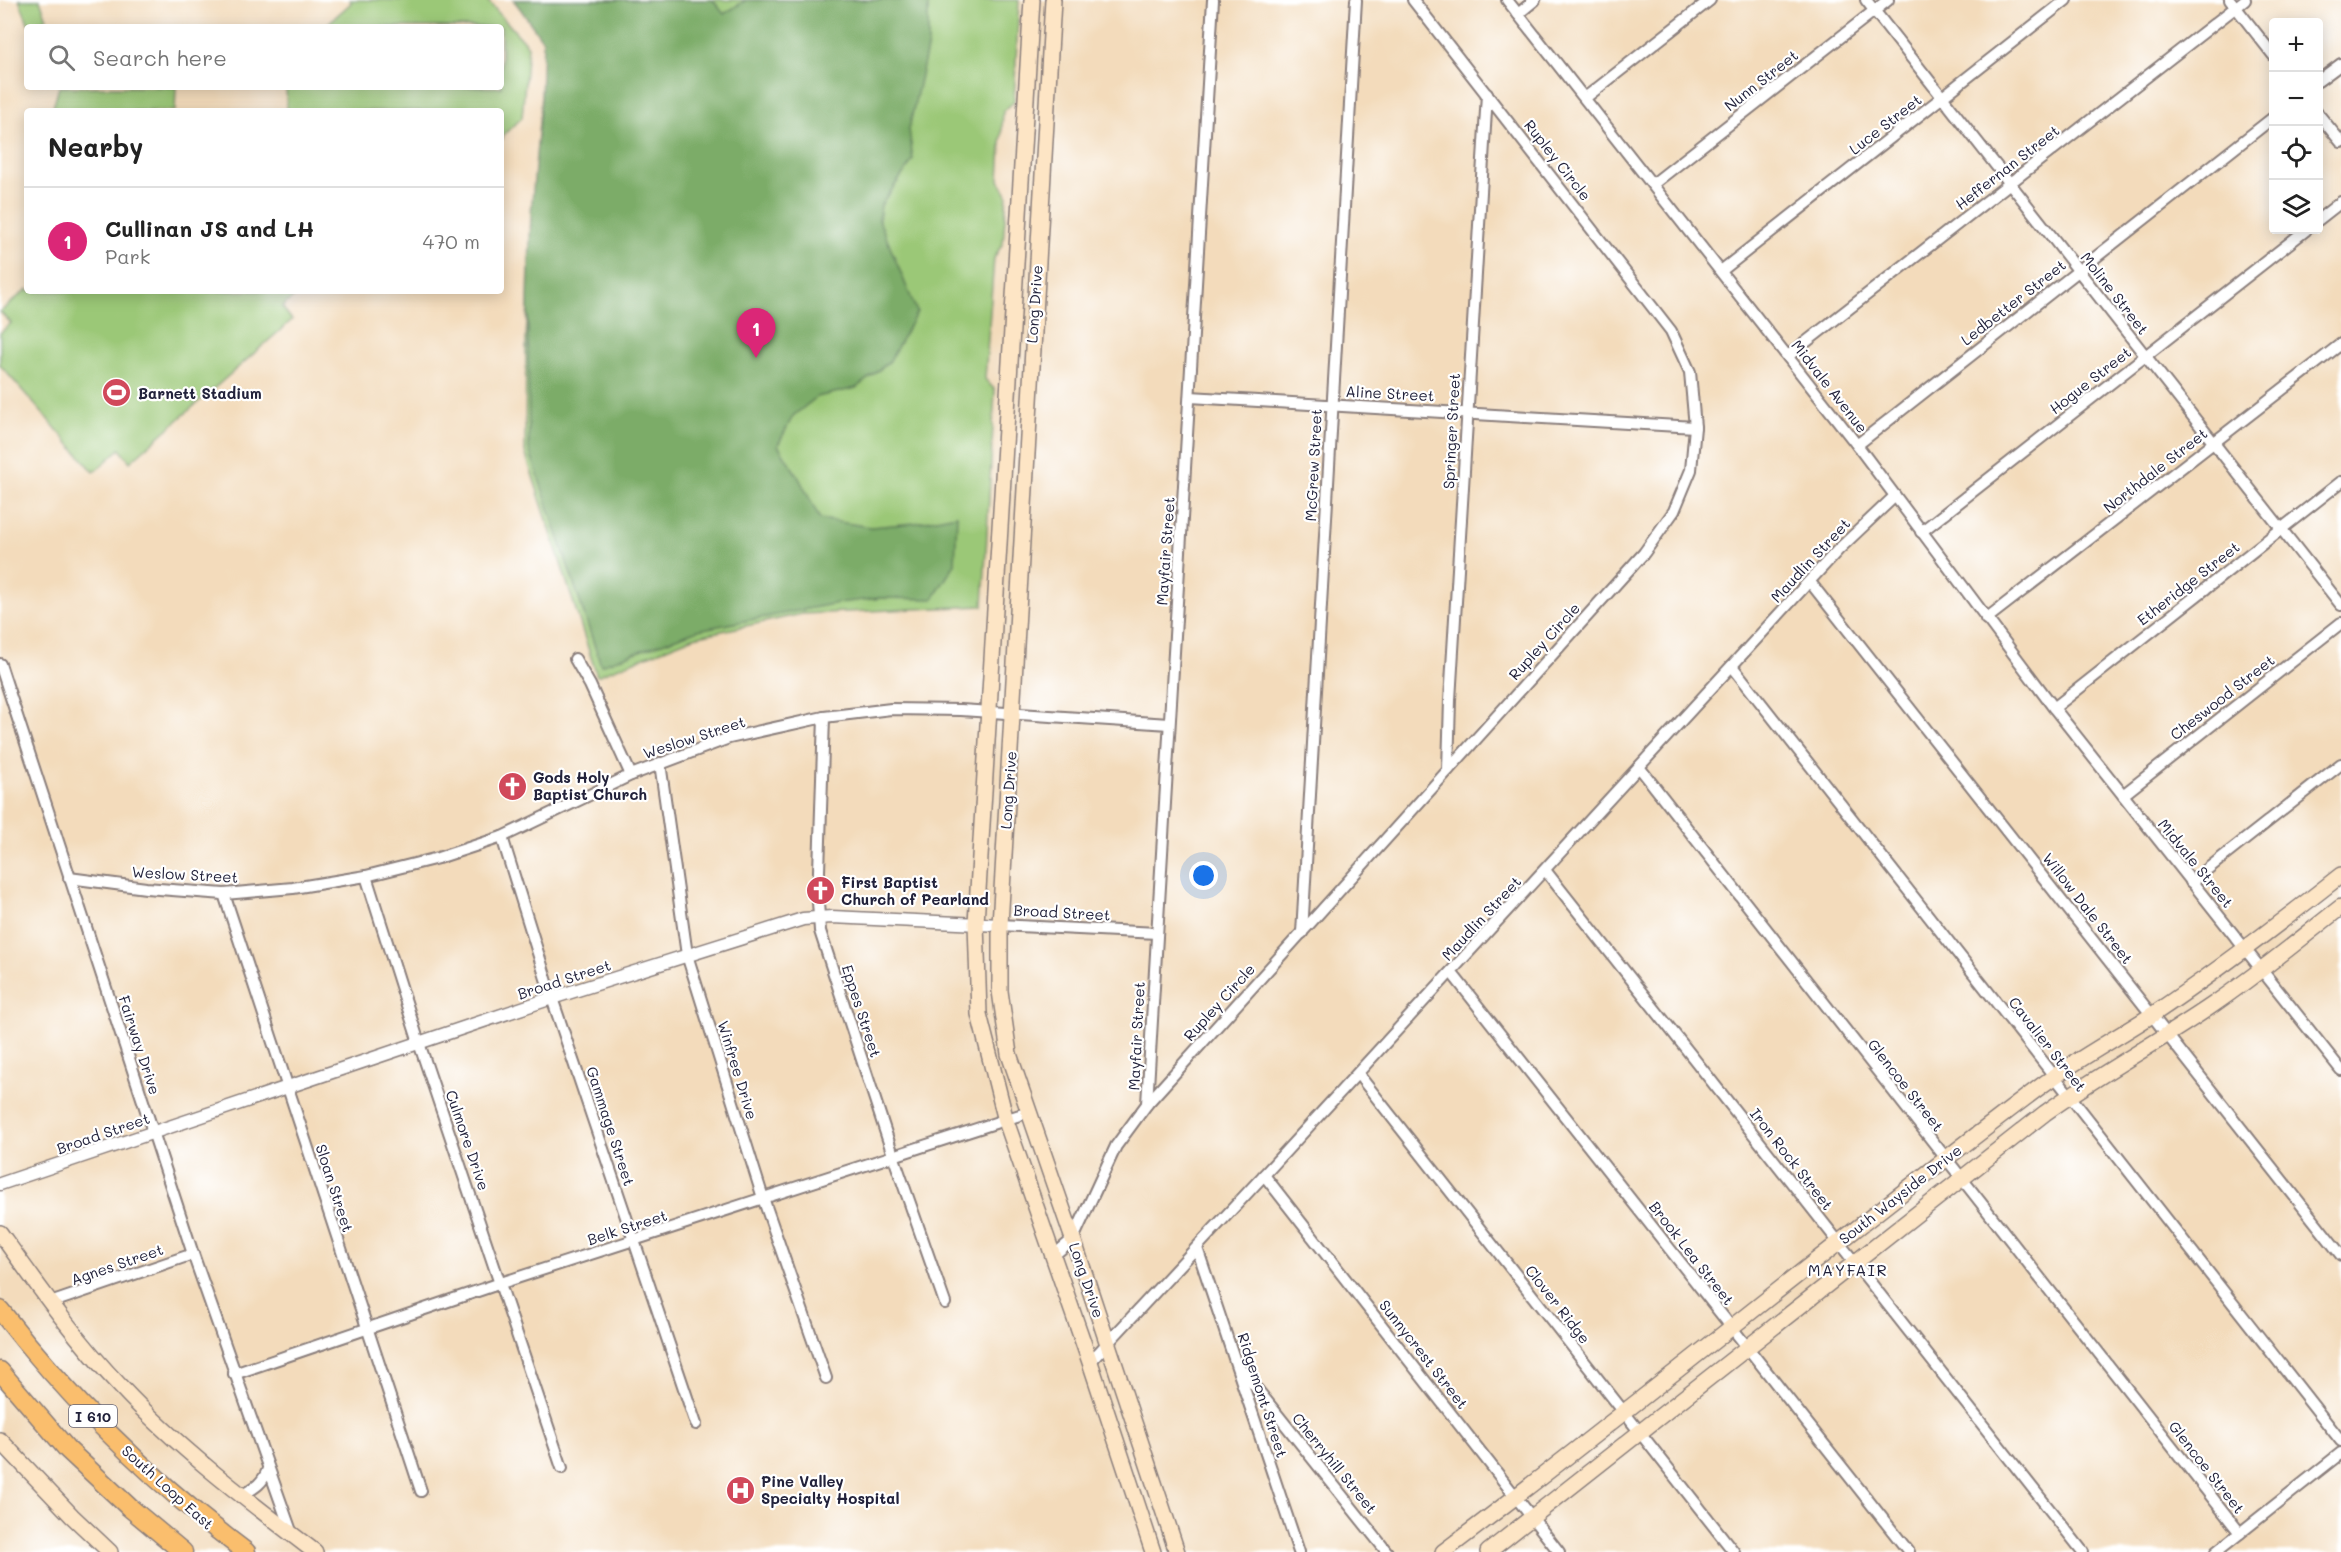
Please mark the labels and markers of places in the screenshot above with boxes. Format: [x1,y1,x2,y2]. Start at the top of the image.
pin: 1 [736,308,776,358]
sports icon: Barnett Stadium [101,377,133,409]
place label: Barnett Stadium [138,383,262,403]
place label: Gods Holy Baptist Church [533,767,647,804]
church icon: Gods Holy Baptist Church [496,770,528,802]
place label: First Baptist Church of Pearland [841,872,989,909]
church icon: First Baptist Church of Pearland [804,875,836,907]
place label: Pine Valley Specialty Hospital [761,1471,899,1508]
hospital icon: Pine Valley Specialty Hospital [724,1474,756,1506]

